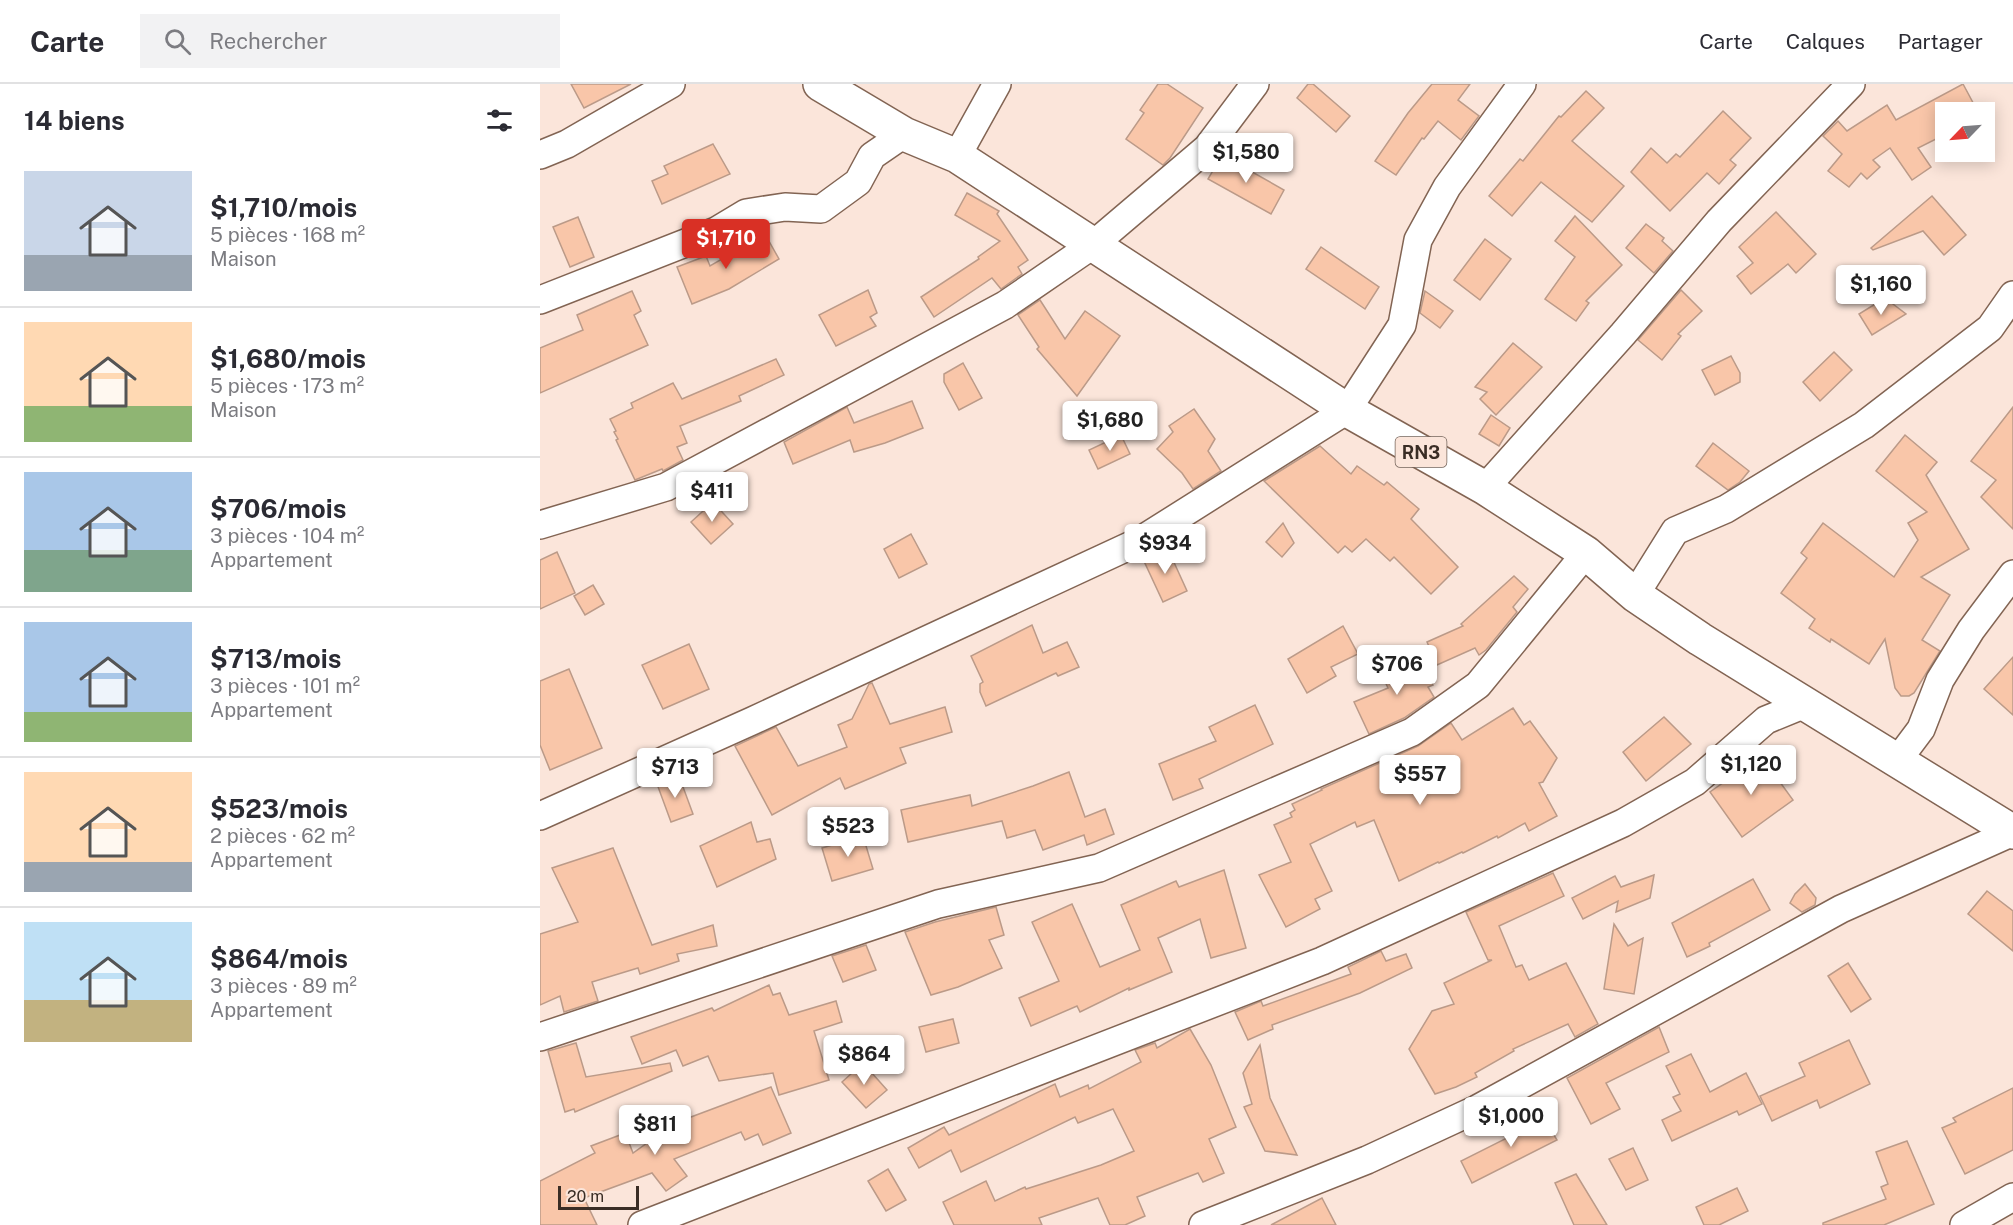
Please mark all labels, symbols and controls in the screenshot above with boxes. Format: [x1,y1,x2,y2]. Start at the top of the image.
search box [140,14,560,68]
text: Carte [30,25,104,58]
icon: search [161,25,194,58]
text: Rechercher [209,28,327,54]
text: Carte [1699,29,1753,54]
text: Calques [1786,29,1865,54]
text: Partager [1898,29,1983,54]
north arrow [1935,102,1995,162]
map controls [1935,102,1995,162]
icon: filters [483,104,516,137]
text: 14 biens [24,105,125,136]
pin: $1,580 [1197,133,1295,184]
text: $1,580 [1212,140,1280,164]
text: $1,710/mois [210,192,357,223]
icon: home [72,195,144,267]
pin: $1,710 [677,219,775,270]
text: 5 pièces · 168 m² [210,223,365,247]
text: $1,710 [696,226,756,250]
text: Maison [210,247,277,271]
pin: $1,160 [1832,265,1930,316]
text: $1,160 [1850,272,1912,296]
text: $1,680/mois [210,343,366,374]
icon: home [72,346,144,418]
text: 5 pièces · 173 m² [210,374,364,398]
text: Maison [210,398,277,422]
pin: $1,680 [1061,401,1159,452]
text: $1,680 [1076,408,1144,432]
road number: RN3 [1396,437,1446,467]
pin: $411 [676,472,748,523]
text: $411 [690,479,734,503]
text: $706/mois [210,493,346,524]
icon: home [72,496,144,568]
text: 3 pièces · 104 m² [210,524,364,548]
pin: $934 [1129,524,1201,575]
text: $934 [1138,531,1192,555]
text: Appartement [210,548,333,572]
text: $713/mois [210,643,341,674]
pin: $706 [1361,645,1433,696]
icon: home [72,646,144,718]
text: $706 [1371,652,1423,676]
text: 3 pièces · 101 m² [210,674,360,698]
text: Appartement [210,698,333,722]
pin: $1,120 [1702,745,1800,796]
pin: $713 [639,748,711,799]
text: $1,120 [1720,752,1782,776]
text: $713 [651,755,699,779]
pin: $557 [1384,755,1456,806]
text: $557 [1393,762,1447,786]
text: $523/mois [210,793,348,824]
icon: home [72,796,144,868]
pin: $523 [812,807,884,858]
text: $523 [821,814,875,838]
text: 2 pièces · 62 m² [210,824,355,848]
text: Appartement [210,848,333,872]
text: $864/mois [210,943,348,974]
icon: home [72,946,144,1018]
text: 3 pièces · 89 m² [210,974,357,998]
text: Appartement [210,998,333,1022]
pin: $864 [828,1035,900,1086]
text: $864 [837,1042,891,1066]
pin: $1,000 [1462,1097,1560,1148]
text: $1,000 [1478,1104,1544,1128]
pin: $811 [619,1105,691,1156]
text: $811 [633,1112,677,1136]
scale bar [558,1183,639,1210]
text: 20 m [567,1187,604,1206]

